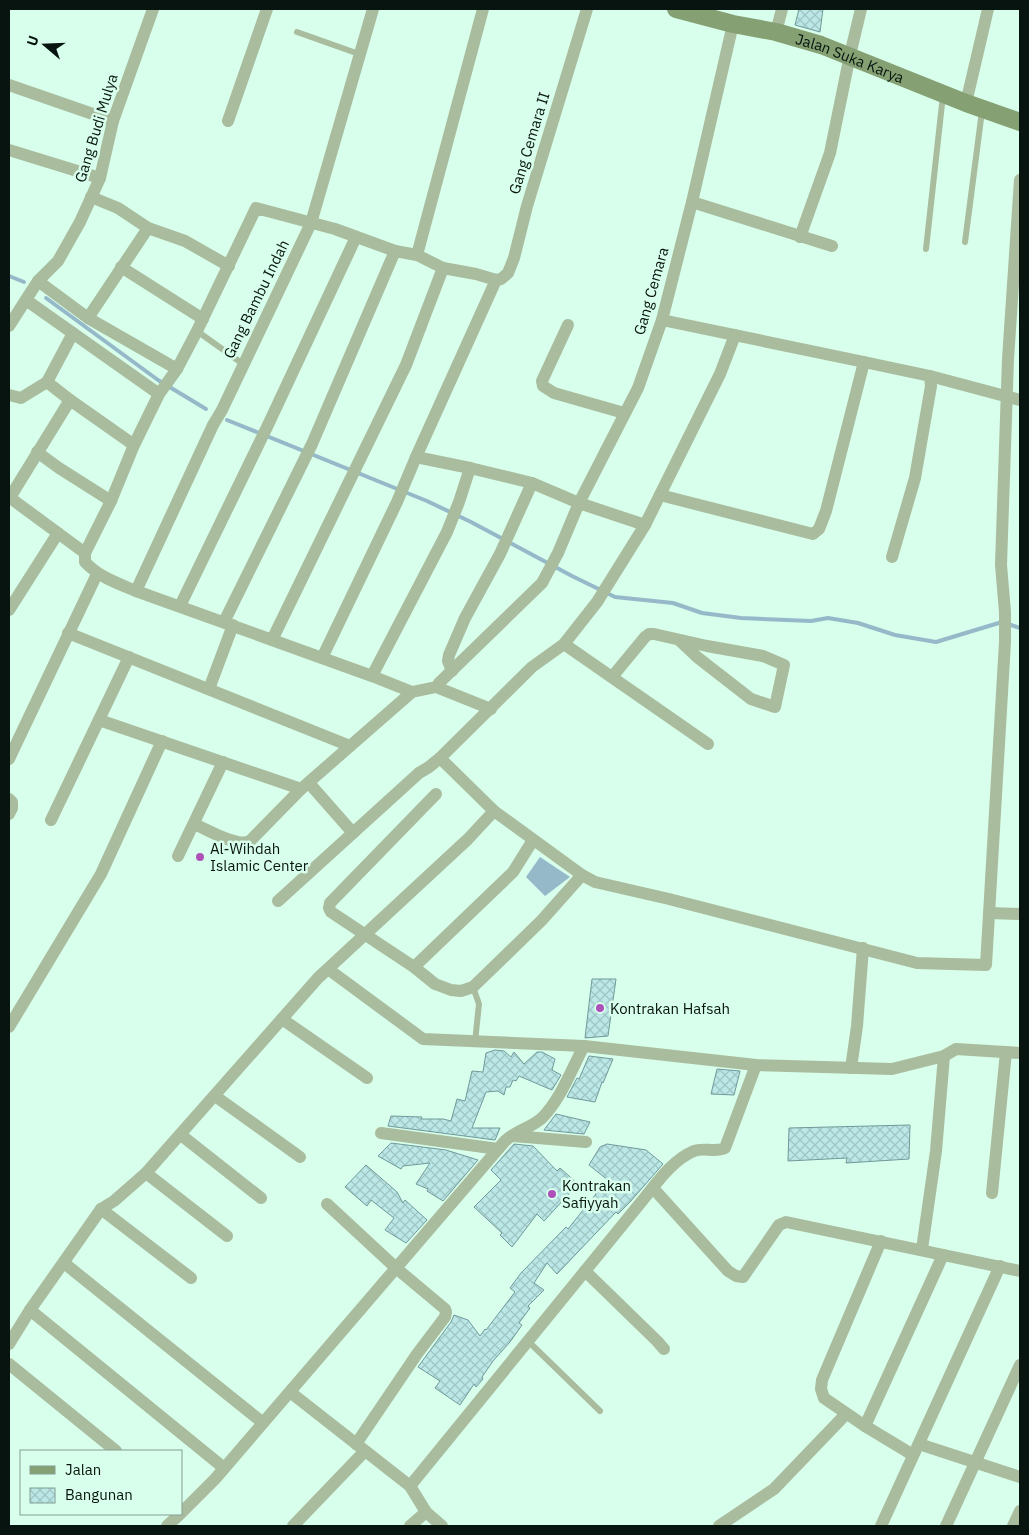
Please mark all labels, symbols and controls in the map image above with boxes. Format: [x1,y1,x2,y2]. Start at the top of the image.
north arrow [20,20,70,70]
street label: Jalan Suka Karya [793,29,907,87]
text: U [23,33,43,48]
street label: Gang Budi Mulya [70,71,122,185]
street label: Gang Cemara II [504,90,554,196]
street label: Gang Bambu Indah [219,236,293,362]
street label: Gang Cemara [629,245,673,337]
place label: Al-Wihdah Islamic Center [210,839,309,875]
marker: Al-Wihdah Islamic Center [194,851,206,863]
place label: Kontrakan Hafsah [610,999,730,1018]
marker: Kontrakan Hafsah [594,1002,606,1014]
place label: Kontrakan Safiyyah [562,1176,631,1212]
marker: Kontrakan Safiyyah [546,1188,558,1200]
legend [20,1450,182,1515]
text: Jalan [65,1460,101,1479]
text: Bangunan [65,1485,133,1504]

